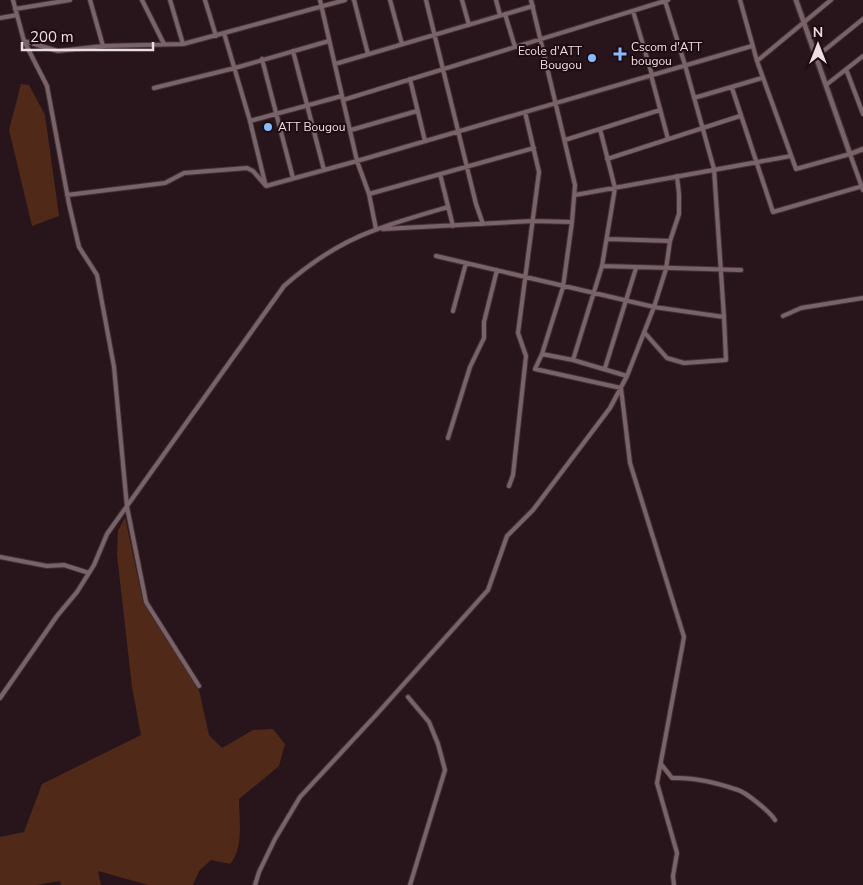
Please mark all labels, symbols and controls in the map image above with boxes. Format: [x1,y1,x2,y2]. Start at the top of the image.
scale bar [22,20,154,52]
north arrow [793,20,843,70]
text: N [813,23,823,42]
text: 200 m [30,27,74,47]
place label: Cscom d'ATT bougou [631,39,703,69]
place label: Ecole d'ATT Bougou [518,43,583,73]
marker: Cscom d'ATT bougou [613,47,627,61]
marker: Ecole d'ATT Bougou [586,52,598,64]
place label: ATT Bougou [278,119,345,135]
marker: ATT Bougou [262,121,274,133]

